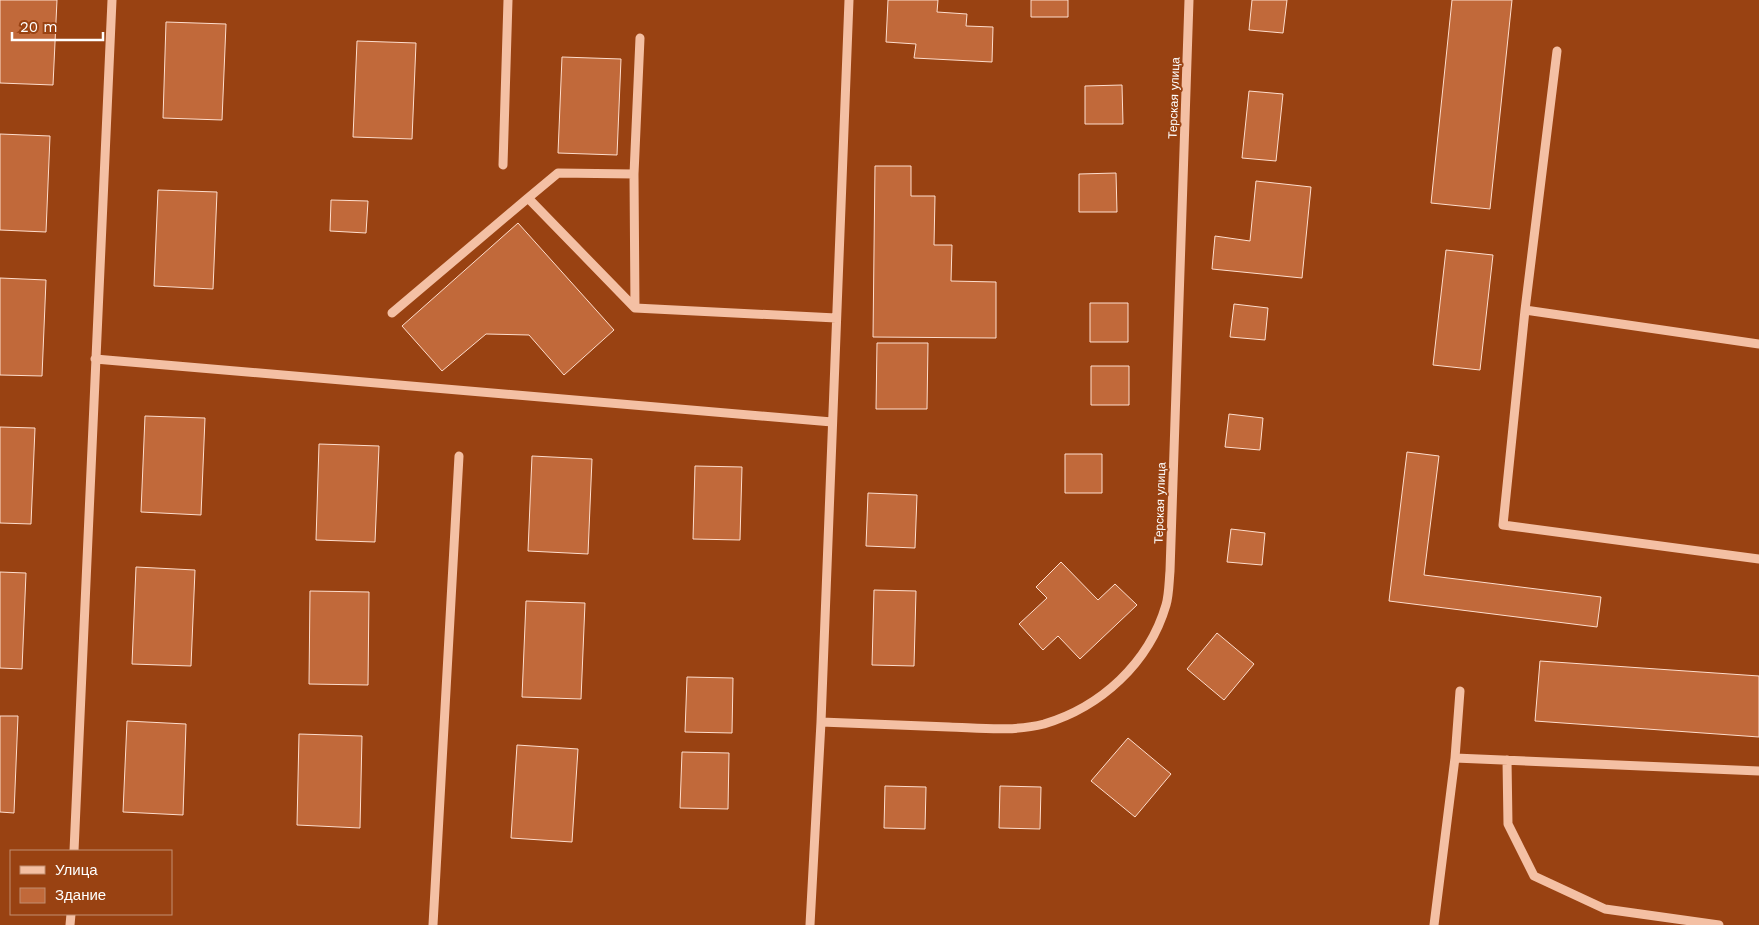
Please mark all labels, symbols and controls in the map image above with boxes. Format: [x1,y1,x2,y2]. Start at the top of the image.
scale bar [12,10,104,42]
text: 20 m [20,18,58,36]
street label: Терская улица [1166,57,1182,139]
street label: Терская улица [1152,462,1168,544]
legend [10,850,172,915]
text: Улица [55,861,98,879]
text: Здание [55,886,106,904]

